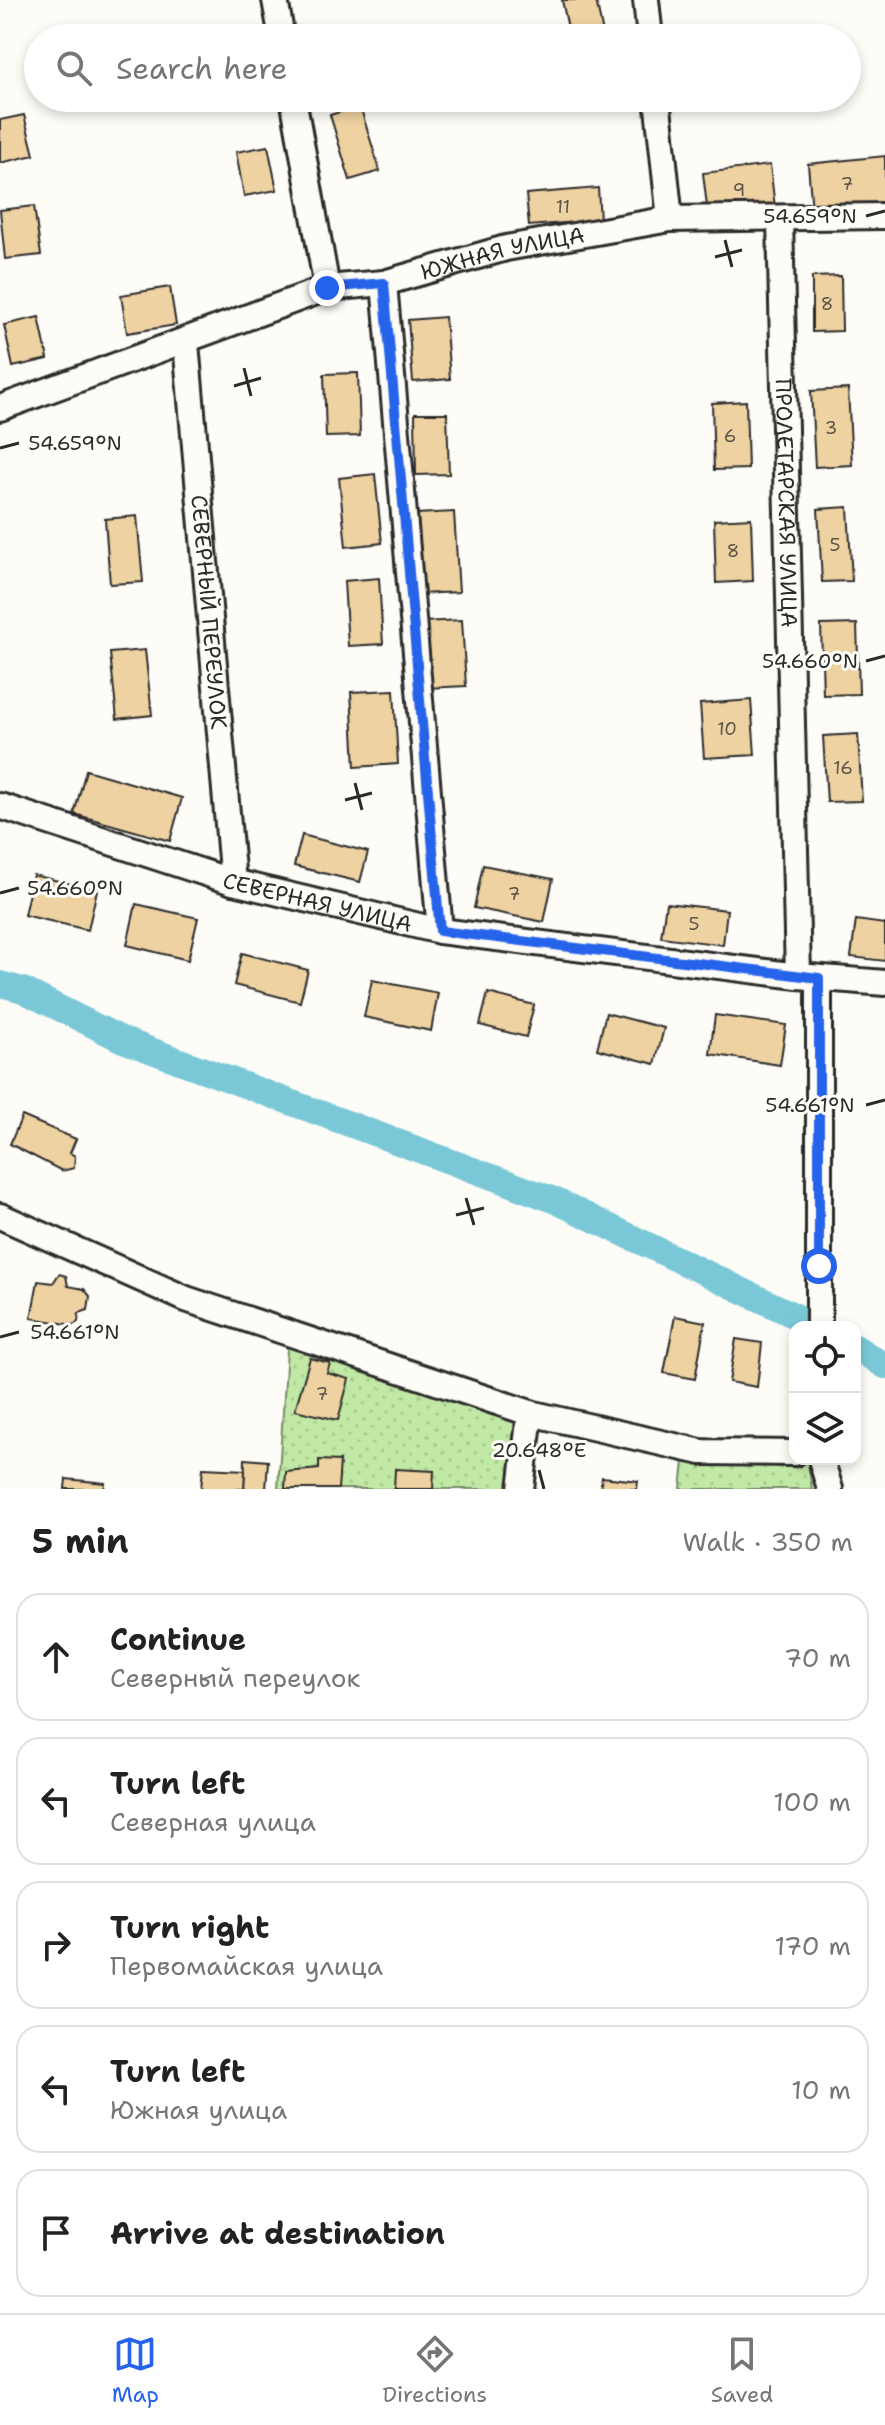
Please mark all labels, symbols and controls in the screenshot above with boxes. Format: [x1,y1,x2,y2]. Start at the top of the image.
search box [24,24,861,112]
icon: search [52,46,96,90]
text: Search here [116,48,287,89]
house number: 7 [841,172,853,196]
house number: 9 [733,178,745,202]
house number: 11 [556,195,570,219]
text: 54.659°N [763,203,857,229]
street label: ЮЖНАЯ УЛИЦА [417,220,587,287]
route end [309,270,345,306]
house number: 8 [821,292,833,316]
street label: ПРОЛЕТАРСКАЯ УЛИЦА [769,378,804,628]
house number: 3 [825,416,837,440]
house number: 6 [724,424,736,448]
text: 54.659°N [28,430,122,456]
street label: СЕВЕРНЫЙ ПЕРЕУЛОК [184,494,234,731]
house number: 5 [829,533,841,557]
house number: 8 [727,539,739,563]
text: 54.660°N [762,648,858,674]
house number: 10 [717,717,737,741]
house number: 16 [833,756,853,780]
street label: СЕВЕРНАЯ УЛИЦА [219,866,415,939]
text: 54.660°N [27,875,123,901]
house number: 7 [508,882,520,906]
house number: 5 [688,912,700,936]
text: 54.661°N [765,1092,855,1118]
route start [801,1248,837,1284]
text: 54.661°N [30,1319,120,1345]
map controls [789,1321,861,1465]
button: locate [789,1321,861,1393]
house number: 7 [316,1382,328,1406]
button: layers [789,1393,861,1465]
text: 20.648°E [492,1437,586,1463]
text: 5 min [32,1518,129,1564]
text: Walk · 350 m [683,1524,853,1559]
text: Continue [110,1619,246,1660]
icon: ahead [34,1635,78,1679]
text: 70 m [784,1640,851,1675]
text: Северный переулок [110,1660,360,1695]
text: Turn left [110,1763,245,1804]
icon: left [34,1779,78,1823]
text: 100 m [773,1784,851,1819]
text: Северная улица [110,1804,316,1839]
text: Turn right [110,1907,269,1948]
icon: right [34,1923,78,1967]
text: 170 m [774,1928,851,1963]
text: Первомайская улица [110,1948,383,1983]
text: Turn left [110,2051,245,2092]
icon: left [34,2067,78,2111]
text: 10 m [791,2072,851,2107]
text: Южная улица [110,2092,287,2127]
icon: arrive [34,2211,78,2255]
text: Arrive at destination [110,2213,445,2254]
tab: Map [112,2332,159,2409]
tab: Directions [382,2332,487,2409]
tab: Saved [711,2332,773,2409]

